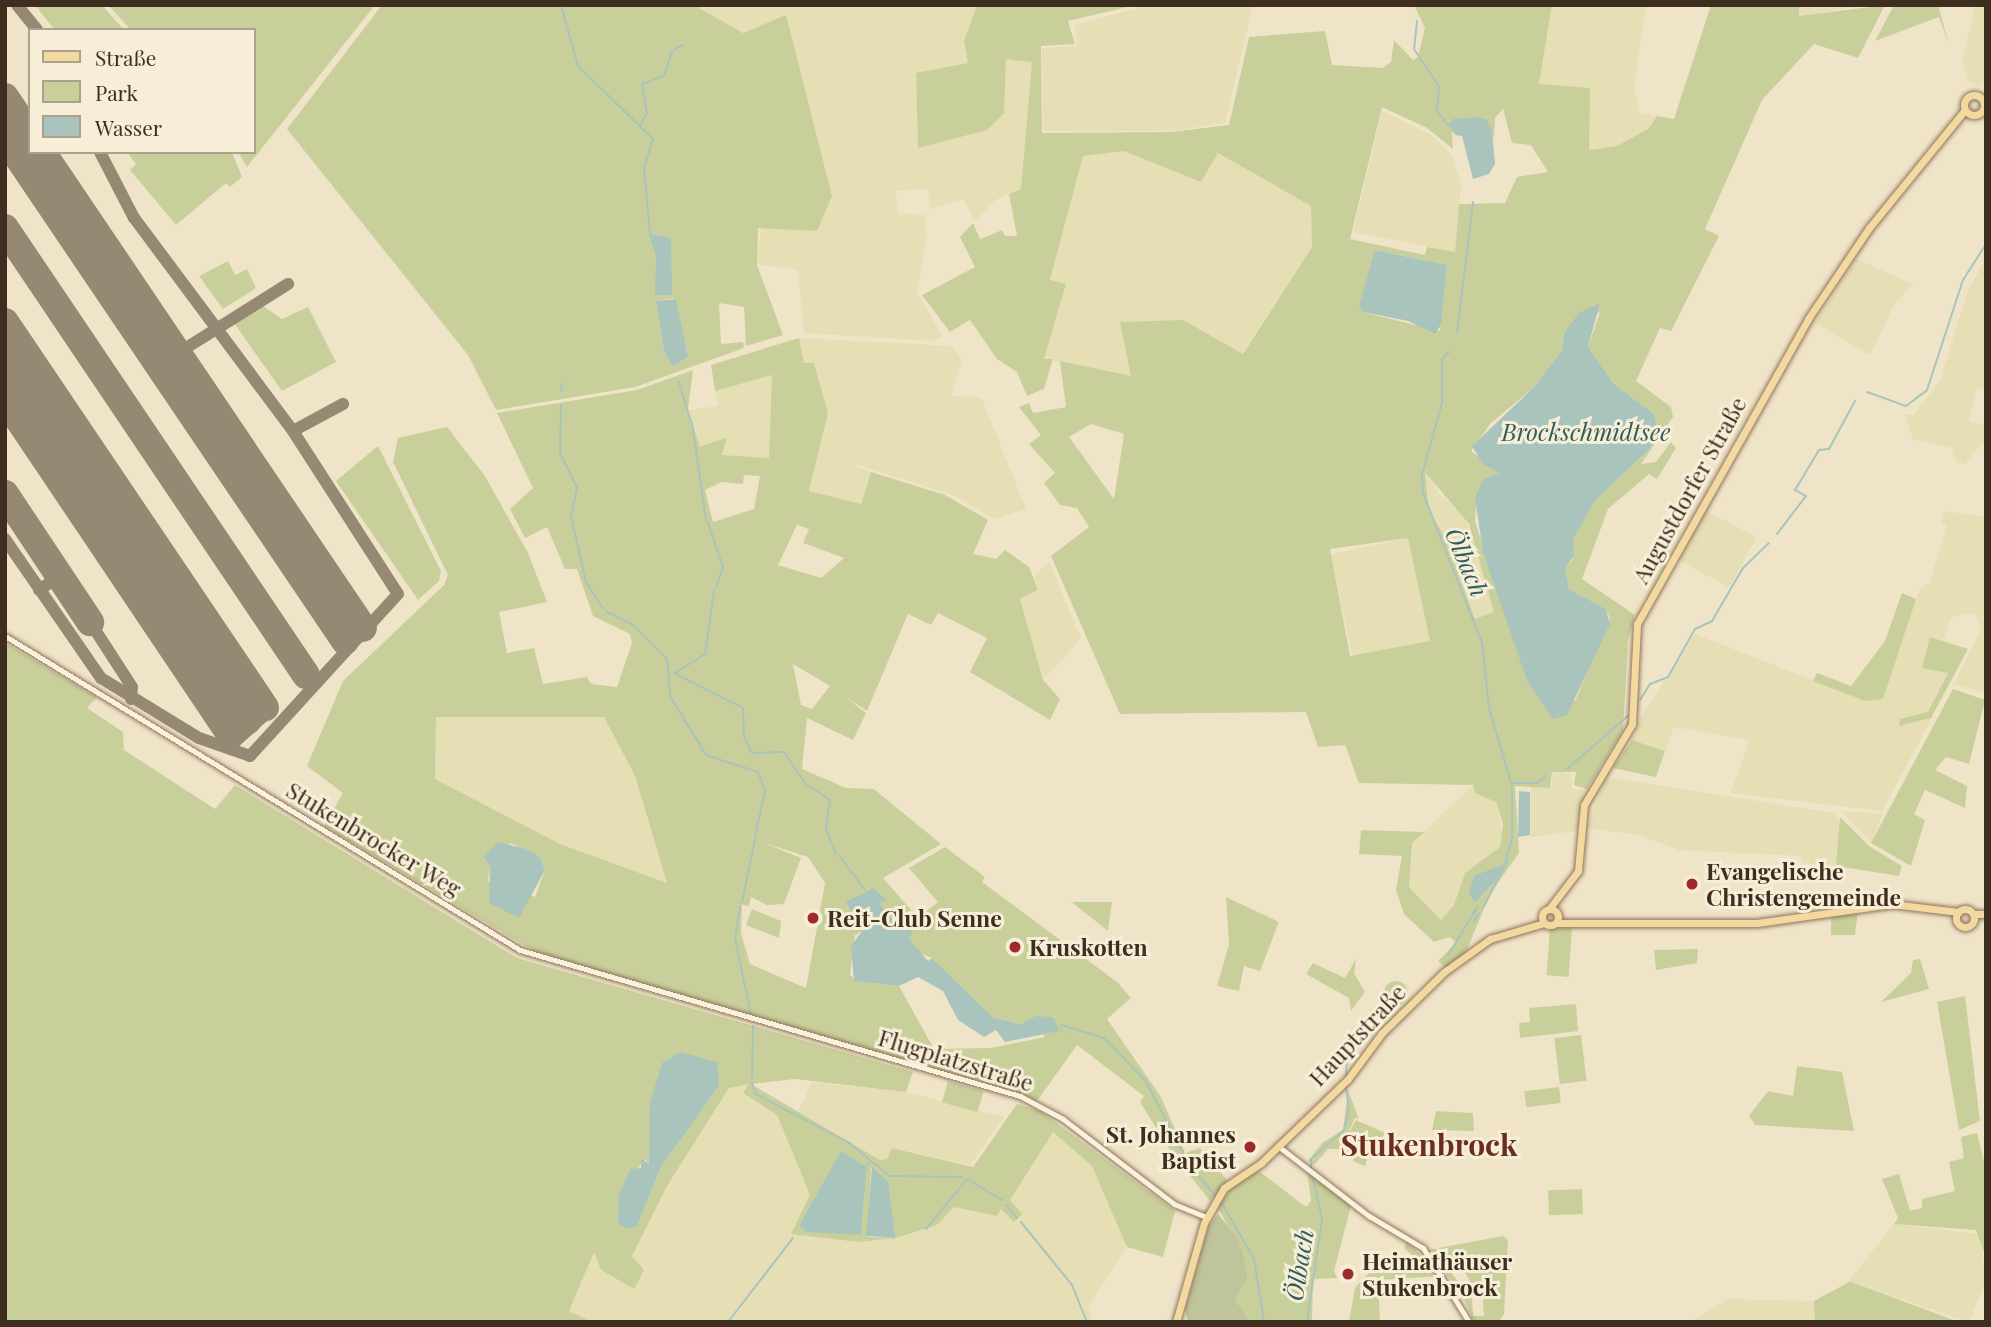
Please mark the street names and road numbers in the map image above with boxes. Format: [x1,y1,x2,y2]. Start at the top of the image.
street label: Augustdorfer Straße [1626,392,1752,588]
street label: Stukenbrocker Weg [281,776,467,902]
street label: Hauptstraße [1303,978,1411,1092]
street label: Flugplatzstraße [875,1023,1037,1097]

